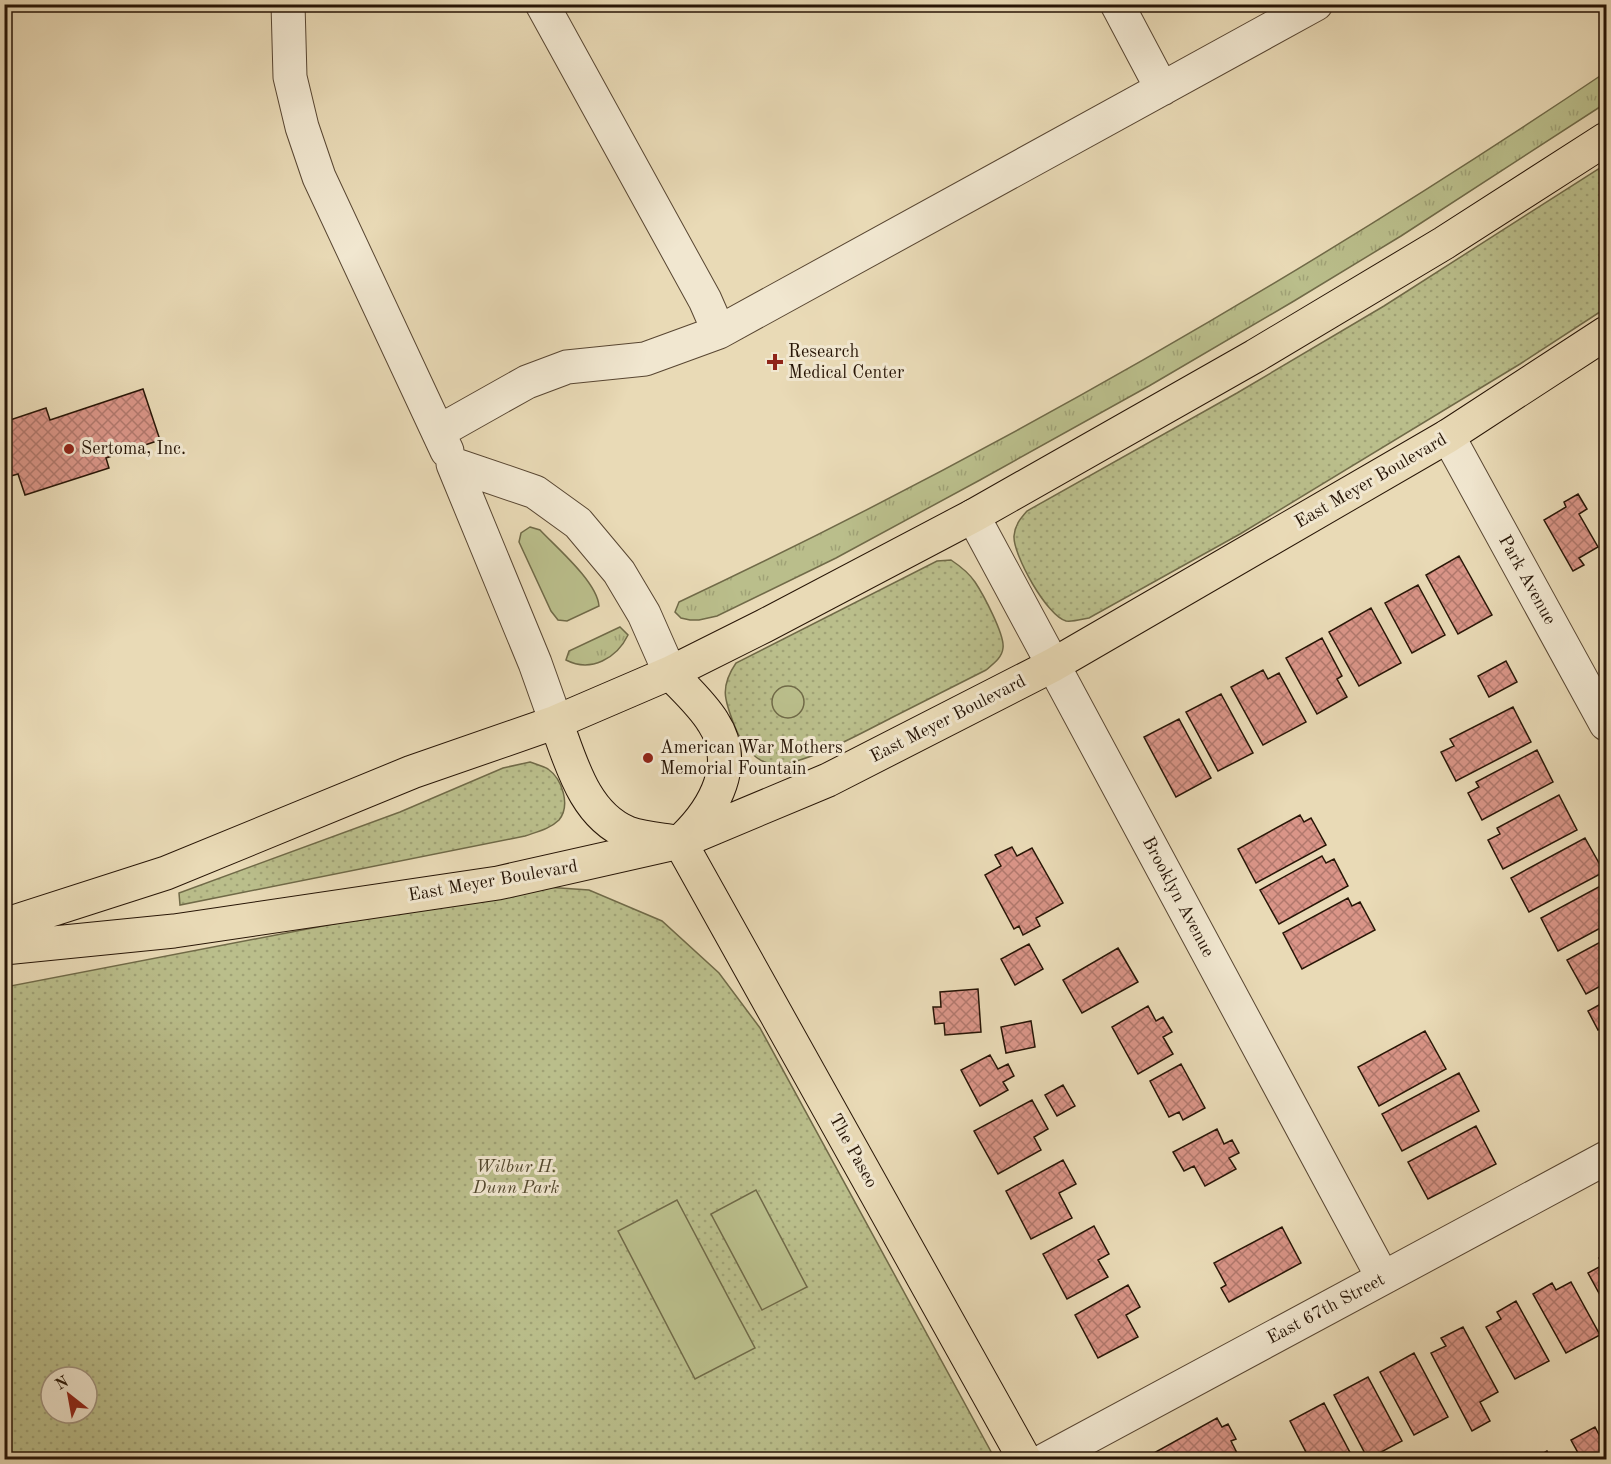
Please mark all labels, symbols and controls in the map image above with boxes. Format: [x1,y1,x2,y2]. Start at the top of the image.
place label: Research Medical Center [788,343,905,382]
marker: Research Medical Center [766,353,784,371]
street label: East Meyer Boulevard [1292,430,1450,532]
place label: Sertoma, Inc. [81,440,186,458]
marker: Sertoma, Inc. [62,442,76,456]
street label: Park Avenue [1495,532,1559,628]
street label: East Meyer Boulevard [867,672,1029,766]
place label: American War Mothers Memorial Fountain [660,739,843,778]
marker: American War Mothers Memorial Fountain [641,751,655,765]
street label: Brooklyn Avenue [1139,834,1217,960]
street label: East Meyer Boulevard [407,857,579,905]
street label: The Paseo [825,1111,881,1191]
park label: Wilbur H. Dunn Park [472,1158,559,1197]
street label: East 67th Street [1264,1270,1388,1348]
north arrow [39,1365,99,1425]
text: N [53,1373,72,1394]

